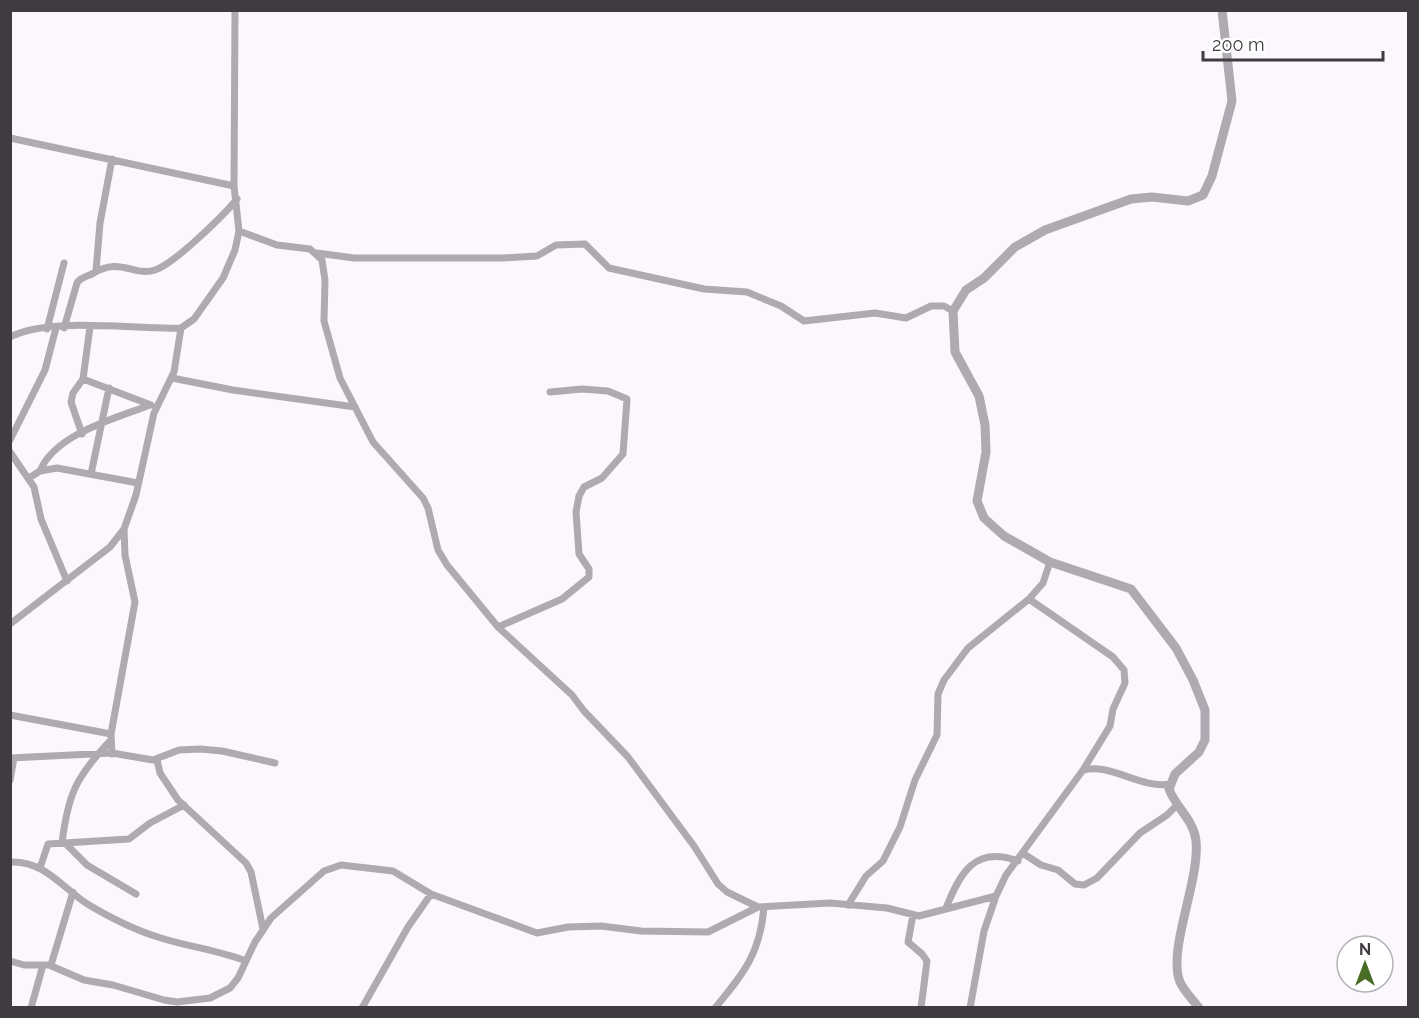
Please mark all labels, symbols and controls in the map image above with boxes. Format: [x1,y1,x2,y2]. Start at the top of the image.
scale bar [1203,24,1383,62]
text: 200 m [1212,34,1265,55]
north arrow [1335,934,1395,994]
text: N [1359,940,1371,959]

